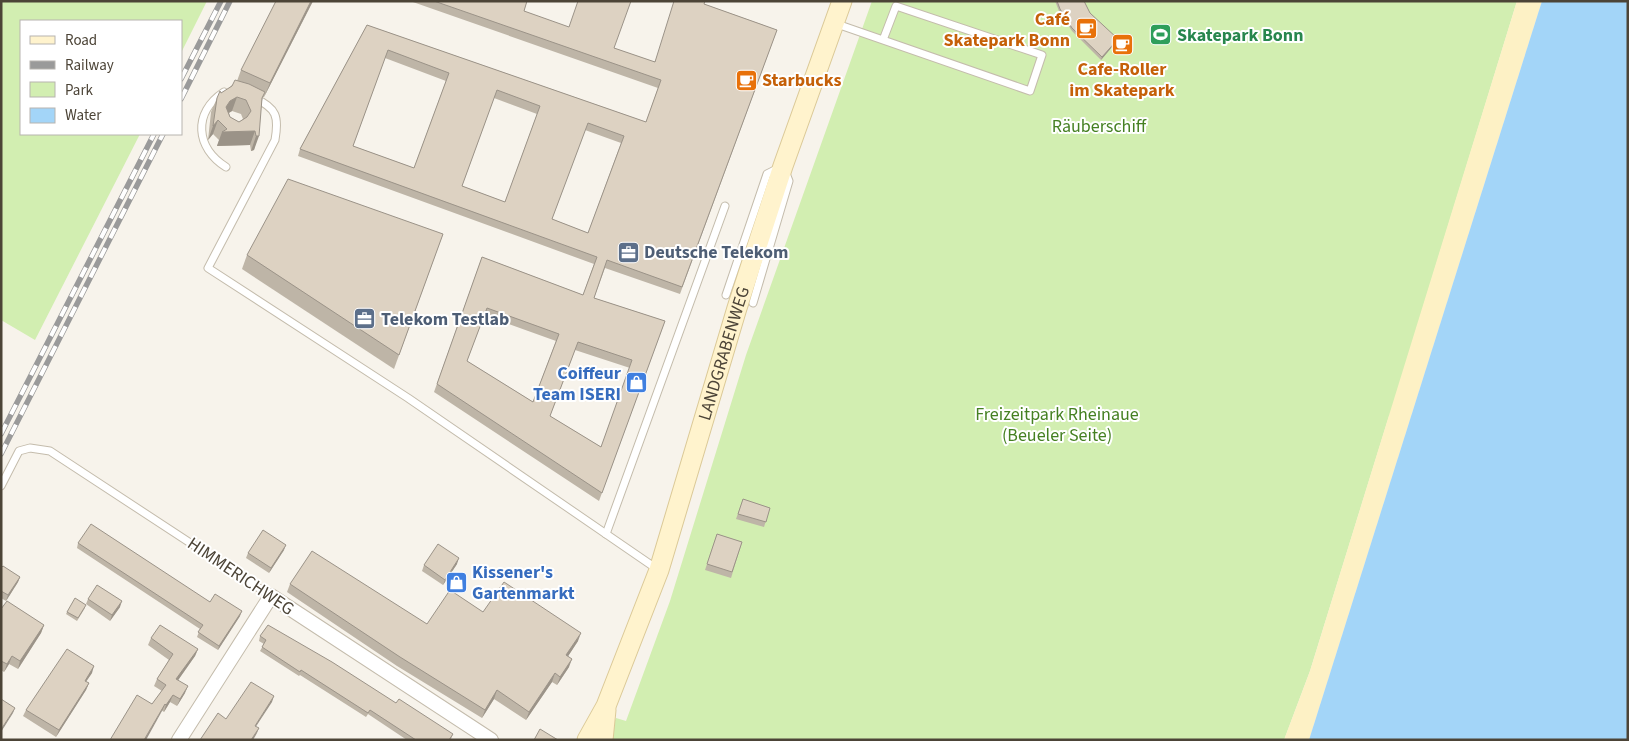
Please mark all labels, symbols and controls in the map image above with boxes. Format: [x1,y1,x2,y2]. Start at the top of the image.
place label: Café Skatepark Bonn [944,7,1070,53]
cafe icon: Café Skatepark Bonn [1074,17,1098,41]
legend [20,20,182,135]
sports icon: Skatepark Bonn [1149,23,1173,47]
place label: Skatepark Bonn [1177,23,1303,48]
text: Road [65,30,97,51]
cafe icon: Cafe-Roller im Skatepark [1110,32,1134,56]
text: Railway [65,55,114,76]
place label: Cafe-Roller im Skatepark [1069,57,1175,103]
cafe icon: Starbucks [734,68,758,92]
place label: Starbucks [762,68,842,93]
text: Park [65,80,94,101]
text: Water [65,105,102,126]
park label: Räuberschiff [1052,114,1147,139]
office icon: Deutsche Telekom [616,240,640,264]
place label: Deutsche Telekom [644,240,789,265]
street label: LANDGRABENWEG [692,283,756,424]
office icon: Telekom Testlab [353,307,377,331]
place label: Telekom Testlab [381,307,509,332]
place label: Coiffeur Team ISERI [533,361,622,407]
shop icon: Coiffeur Team ISERI [625,371,649,395]
park label: Freizeitpark Rheinaue (Beueler Seite) [975,402,1139,448]
street label: HIMMERICHWEG [182,531,299,621]
place label: Kissener's Gartenmarkt [472,560,575,606]
shop icon: Kissener's Gartenmarkt [444,570,468,594]

